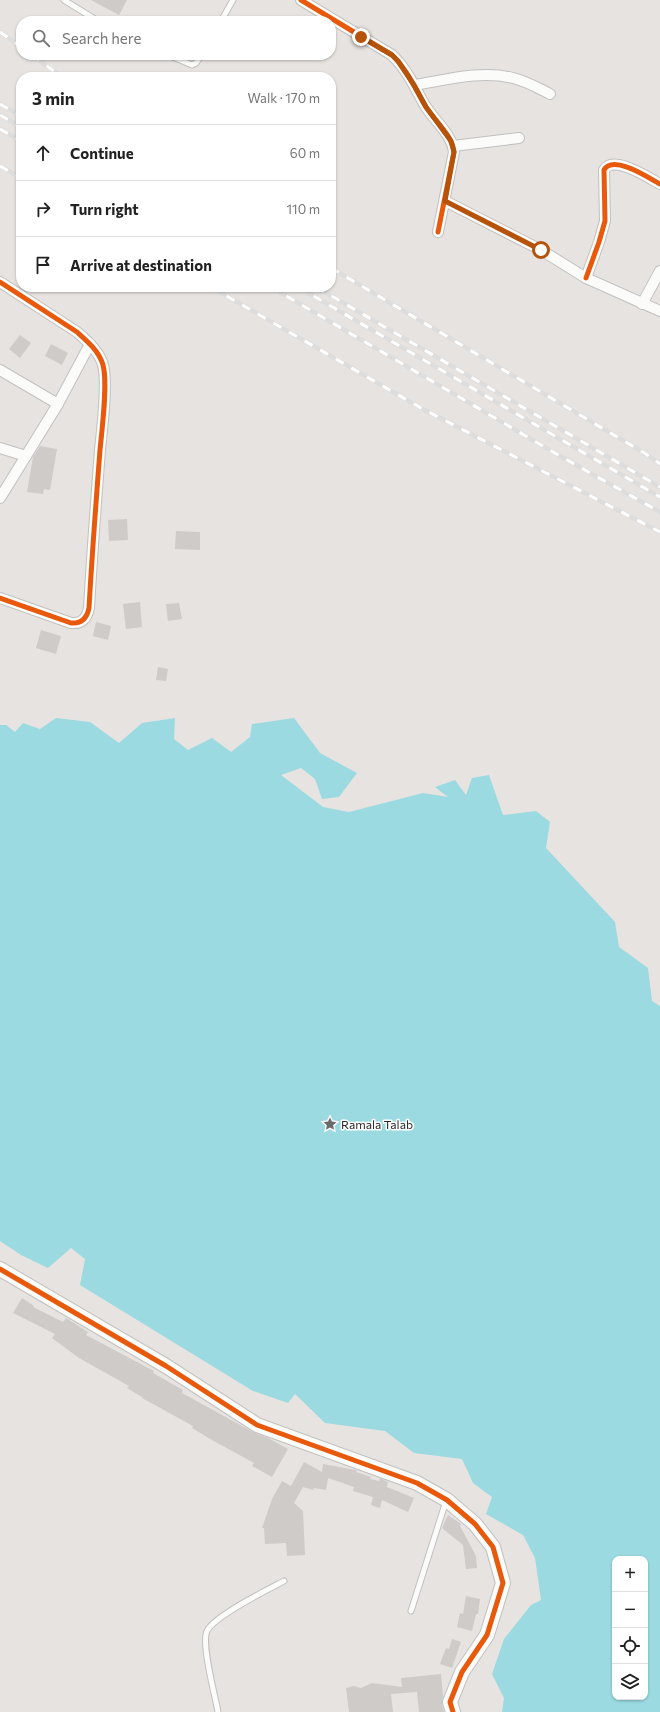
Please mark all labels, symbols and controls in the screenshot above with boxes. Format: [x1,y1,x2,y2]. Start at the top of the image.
search box [16,16,336,60]
icon: search [30,27,52,49]
route end [352,28,370,46]
text: Search here [62,29,141,47]
text: 3 min [32,88,75,109]
text: Walk · 170 m [248,90,320,106]
icon: ahead [32,142,54,164]
text: Continue [70,144,134,162]
text: 60 m [290,145,320,161]
icon: right [32,198,54,220]
text: Turn right [70,200,139,218]
text: 110 m [287,201,320,217]
route start [532,241,550,259]
icon: arrive [32,254,54,276]
text: Arrive at destination [70,256,212,274]
place icon: Ramala Talab [322,1116,338,1132]
place label: Ramala Talab [341,1117,413,1131]
map controls [612,1556,648,1700]
button: + [612,1556,648,1592]
button: − [612,1592,648,1628]
button: locate [612,1628,648,1664]
button: layers [612,1664,648,1700]

